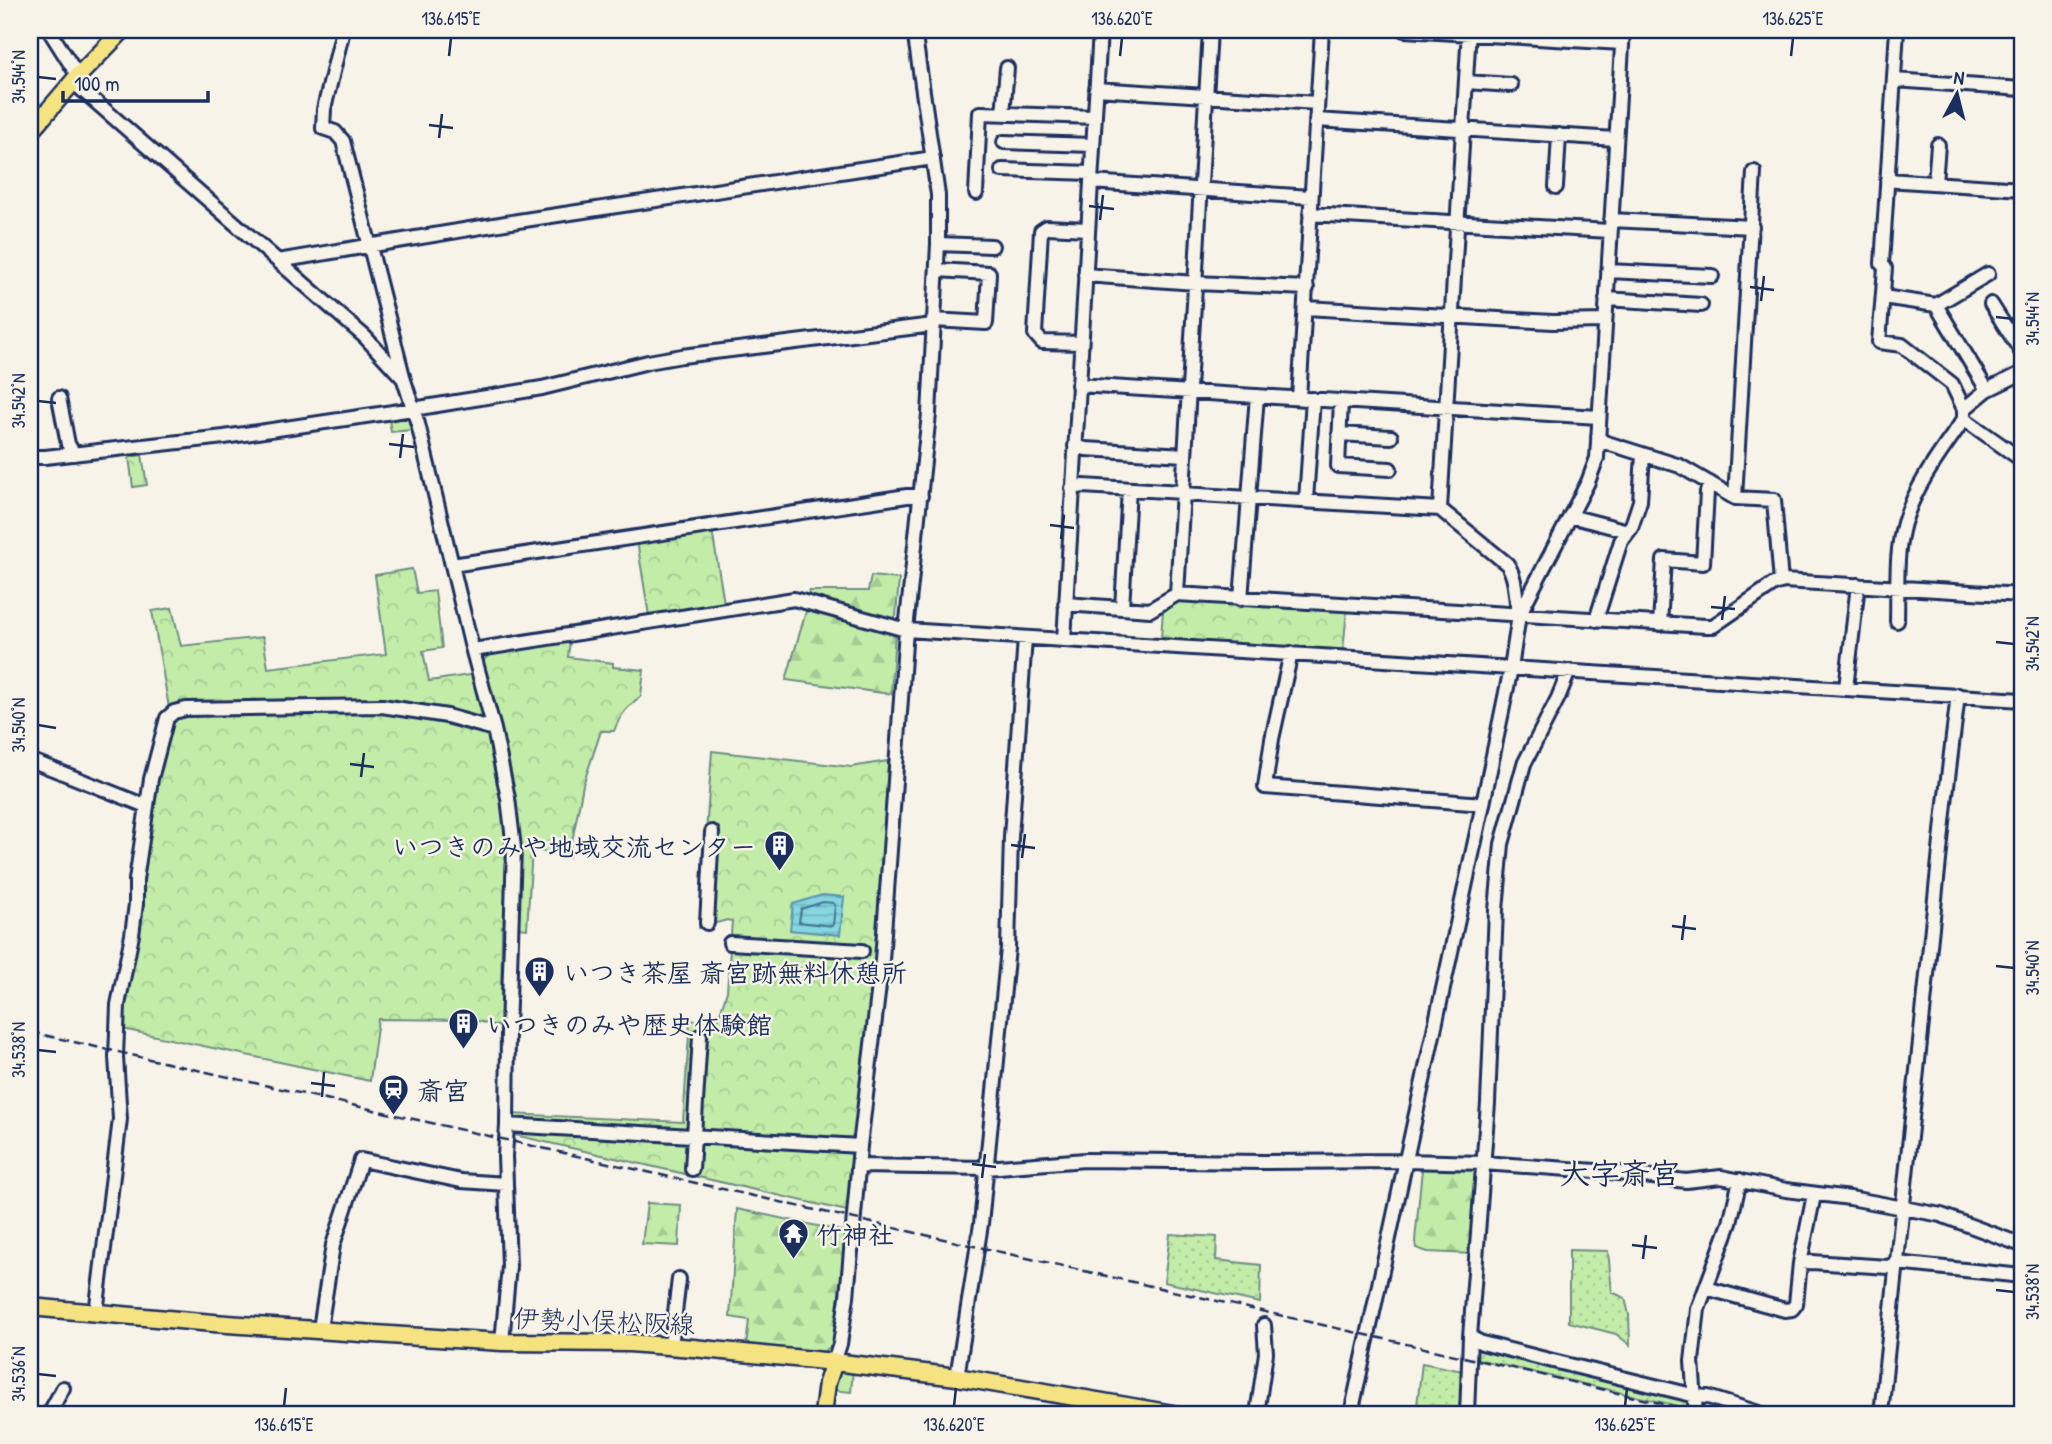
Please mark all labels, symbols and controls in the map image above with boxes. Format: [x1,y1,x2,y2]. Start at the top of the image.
text: 136.615°E [421,6,481,31]
text: 136.620°E [1091,6,1153,31]
text: 136.625°E [1763,6,1824,31]
text: 34.544°N [6,50,31,104]
scale bar [63,60,208,104]
north arrow [1923,60,1993,130]
text: N [1952,64,1966,91]
text: 100 m [74,69,120,98]
text: 34.544°N [2020,292,2045,346]
text: 34.542°N [6,373,31,429]
text: 34.542°N [2020,616,2045,672]
text: 34.540°N [6,698,31,752]
place label: いつきのみや地域交流センター [392,829,756,864]
building icon: いつきのみや地域交流センター [762,829,796,873]
text: 34.540°N [2020,941,2045,995]
building icon: いつき茶屋 斎宮跡無料休憩所 [523,955,557,999]
place label: いつき茶屋 斎宮跡無料休憩所 [563,955,907,990]
building icon: いつきのみや歴史体験館 [446,1007,480,1051]
place label: いつきのみや歴史体験館 [486,1007,772,1042]
text: 34.538°N [6,1022,31,1078]
station icon: 斎宮 [377,1073,411,1117]
place label: 斎宮 [417,1073,469,1108]
district label: 大字斎宮 [1560,1153,1680,1193]
temple icon: 竹神社 [776,1217,810,1261]
place label: 竹神社 [816,1217,894,1252]
text: 34.538°N [2020,1264,2045,1320]
street label: 伊勢小俣松阪線 [512,1300,696,1342]
text: 34.536°N [6,1346,31,1402]
text: 136.615°E [254,1412,314,1437]
text: 136.620°E [923,1412,985,1437]
text: 136.625°E [1595,1412,1656,1437]

